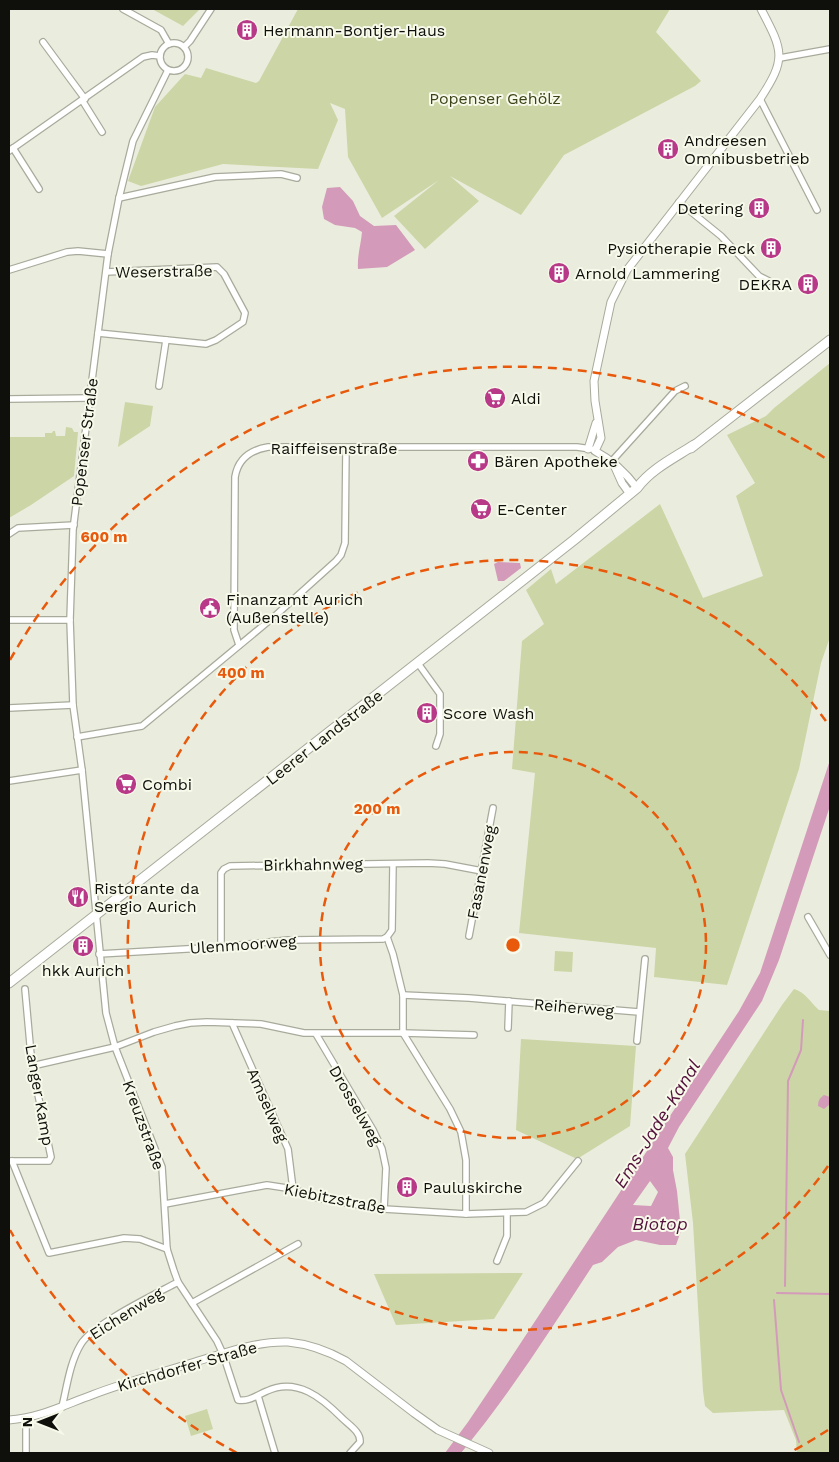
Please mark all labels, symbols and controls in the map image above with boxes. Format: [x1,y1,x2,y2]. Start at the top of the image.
building icon: Hermann-Bontjer-Haus [235,18,259,42]
place label: Hermann-Bontjer-Haus [263,21,445,40]
park label: Popenser Gehölz [429,89,561,108]
place label: Andreesen Omnibusbetrieb [684,131,809,168]
building icon: Andreesen Omnibusbetrieb [656,137,680,161]
building icon: Detering [747,196,771,220]
place label: Detering [677,199,743,218]
building icon: Pysiotherapie Reck [759,236,783,260]
place label: Pysiotherapie Reck [607,239,755,258]
street label: Weserstraße [115,261,213,282]
building icon: Arnold Lammering [547,261,571,285]
place label: Arnold Lammering [575,264,720,283]
building icon: DEKRA [796,272,820,296]
place label: DEKRA [739,275,792,294]
street label: Popenser Straße [67,377,102,507]
supermarket icon: Aldi [483,386,507,410]
place label: Aldi [511,389,541,408]
street label: Raiffeisenstraße [271,439,397,458]
pharmacy icon: Bären Apotheke [466,449,490,473]
place label: Bären Apotheke [494,452,618,471]
supermarket icon: E-Center [469,497,493,521]
place label: E-Center [497,500,568,519]
text: 600 m [81,528,127,546]
place label: Finanzamt Aurich (Außenstelle) [226,590,363,627]
public building icon: Finanzamt Aurich (Außenstelle) [198,596,222,620]
text: 400 m [217,664,265,682]
street label: Leerer Landstraße [262,686,387,789]
building icon: Score Wash [415,701,439,725]
place label: Score Wash [443,704,535,723]
supermarket icon: Combi [114,772,138,796]
place label: Combi [142,775,192,794]
text: 200 m [354,800,400,818]
street label: Fasanenweg [463,823,500,921]
street label: Birkhahnweg [263,854,364,875]
place label: Ristorante da Sergio Aurich [94,879,199,916]
restaurant icon: Ristorante da Sergio Aurich [66,885,90,909]
street label: Ulenmoorweg [189,931,298,958]
building icon: hkk Aurich [71,934,95,958]
centre of rings [504,936,522,954]
place label: hkk Aurich [42,961,124,980]
street label: Reiherweg [533,995,615,1021]
street label: Langer Kamp [21,1043,58,1147]
water label: Ems-Jade-Kanal [609,1056,704,1192]
street label: Drosselweg [325,1062,386,1149]
street label: Amselweg [243,1065,292,1146]
street label: Kreuzstraße [119,1078,169,1173]
building icon: Pauluskirche [395,1175,419,1199]
place label: Pauluskirche [423,1178,523,1197]
street label: Kiebitzstraße [282,1179,387,1218]
water label: Biotop [632,1213,688,1234]
street label: Eichenweg [86,1283,167,1344]
street label: Kirchdorfer Straße [115,1337,259,1396]
north arrow [15,1397,65,1447]
text: N [19,1417,35,1427]

